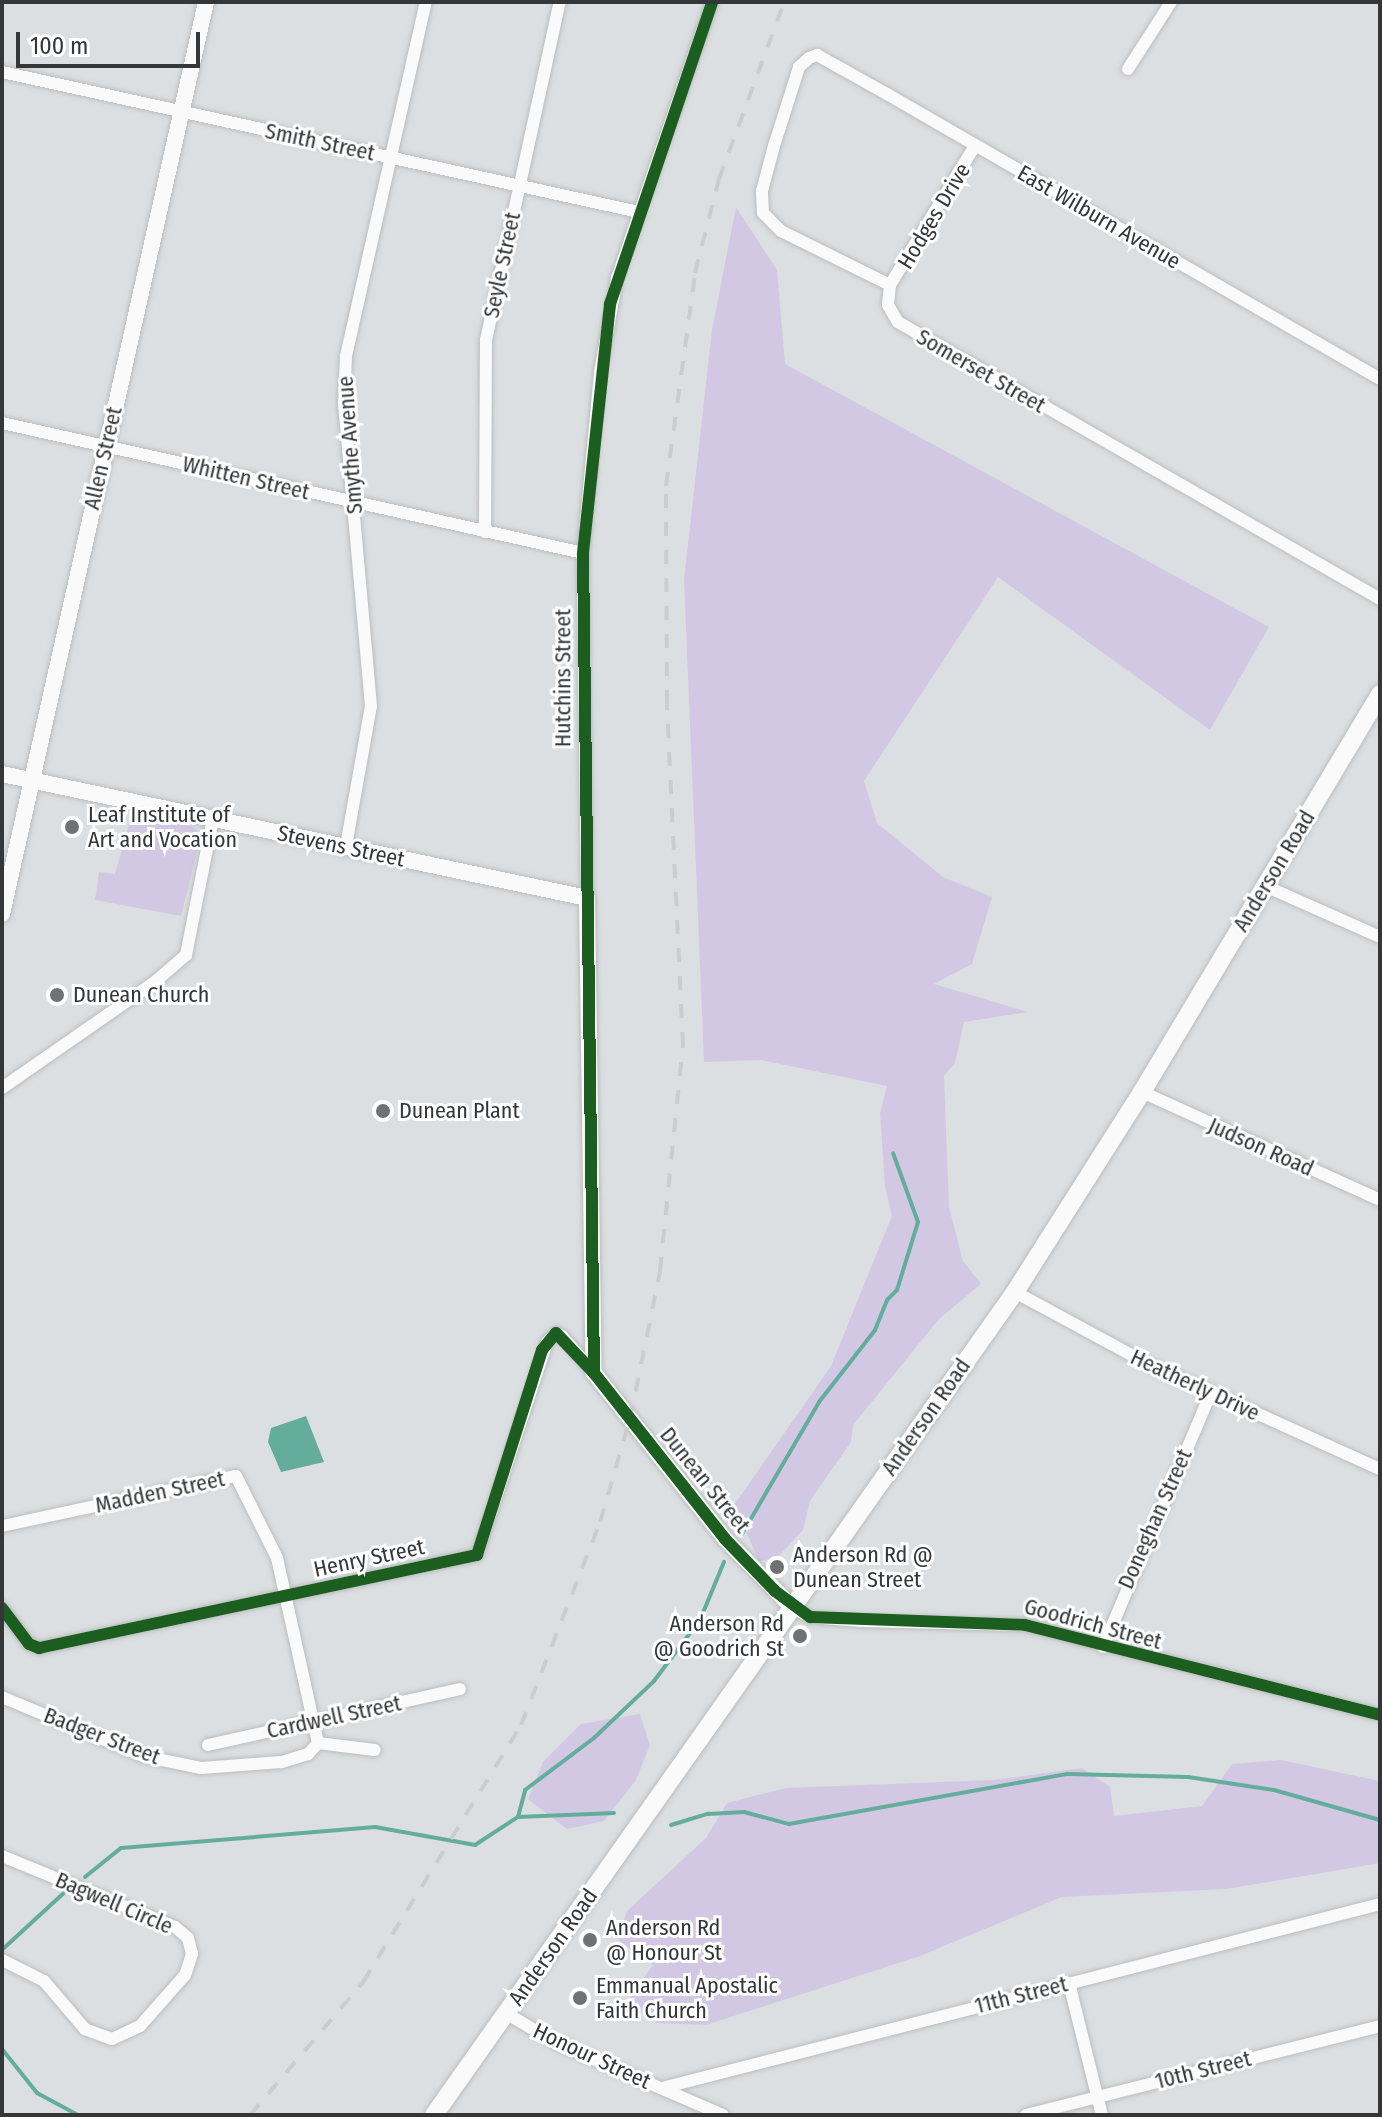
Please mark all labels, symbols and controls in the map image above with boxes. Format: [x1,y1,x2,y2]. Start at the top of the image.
scale bar [20,16,204,66]
text: 100 m [30,32,88,60]
street label: Smith Street [263,118,377,166]
street label: Hodges Drive [892,158,976,274]
street label: East Wilburn Avenue [1013,160,1185,274]
street label: Seyle Street [478,210,526,320]
street label: Somerset Street [912,323,1050,419]
street label: Smythe Avenue [332,375,368,515]
street label: Allen Street [78,404,128,512]
street label: Whitten Street [180,451,312,505]
street label: Hutchins Street [550,609,576,747]
place label: Leaf Institute of Art and Vocation [88,801,237,852]
street label: Anderson Road [1228,806,1320,936]
marker: Leaf Institute of Art and Vocation [63,818,81,836]
street label: Stevens Street [275,820,407,872]
place label: Dunean Church [73,982,209,1008]
marker: Dunean Church [48,986,66,1004]
place label: Dunean Plant [399,1098,520,1124]
marker: Dunean Plant [374,1102,392,1120]
street label: Judson Road [1204,1112,1318,1182]
street label: Heatherly Drive [1126,1344,1264,1426]
street label: Anderson Road [876,1354,976,1480]
street label: Dunean Street [654,1422,756,1538]
street label: Doneghan Street [1112,1445,1198,1593]
street label: Madden Street [93,1465,227,1519]
street label: Henry Street [311,1533,427,1583]
place label: Anderson Rd @ Dunean Street [793,1541,933,1592]
marker: Anderson Rd @ Dunean Street [768,1558,786,1576]
street label: Goodrich Street [1021,1593,1165,1655]
place label: Anderson Rd @ Goodrich St [653,1610,784,1662]
marker: Anderson Rd @ Goodrich St [791,1627,809,1645]
street label: Cardwell Street [264,1690,404,1744]
street label: Badger Street [40,1702,164,1770]
street label: Bagwell Circle [51,1866,177,1940]
street label: Anderson Road [503,1884,603,2010]
place label: Anderson Rd @ Honour St [606,1914,722,1966]
marker: Anderson Rd @ Honour St [581,1931,599,1949]
street label: 11th Street [972,1971,1070,2019]
place label: Emmanual Apostalic Faith Church [596,1972,778,2024]
marker: Emmanual Apostalic Faith Church [571,1989,589,2007]
street label: Honour Street [529,2017,655,2095]
street label: 10th Street [1152,2045,1254,2095]

